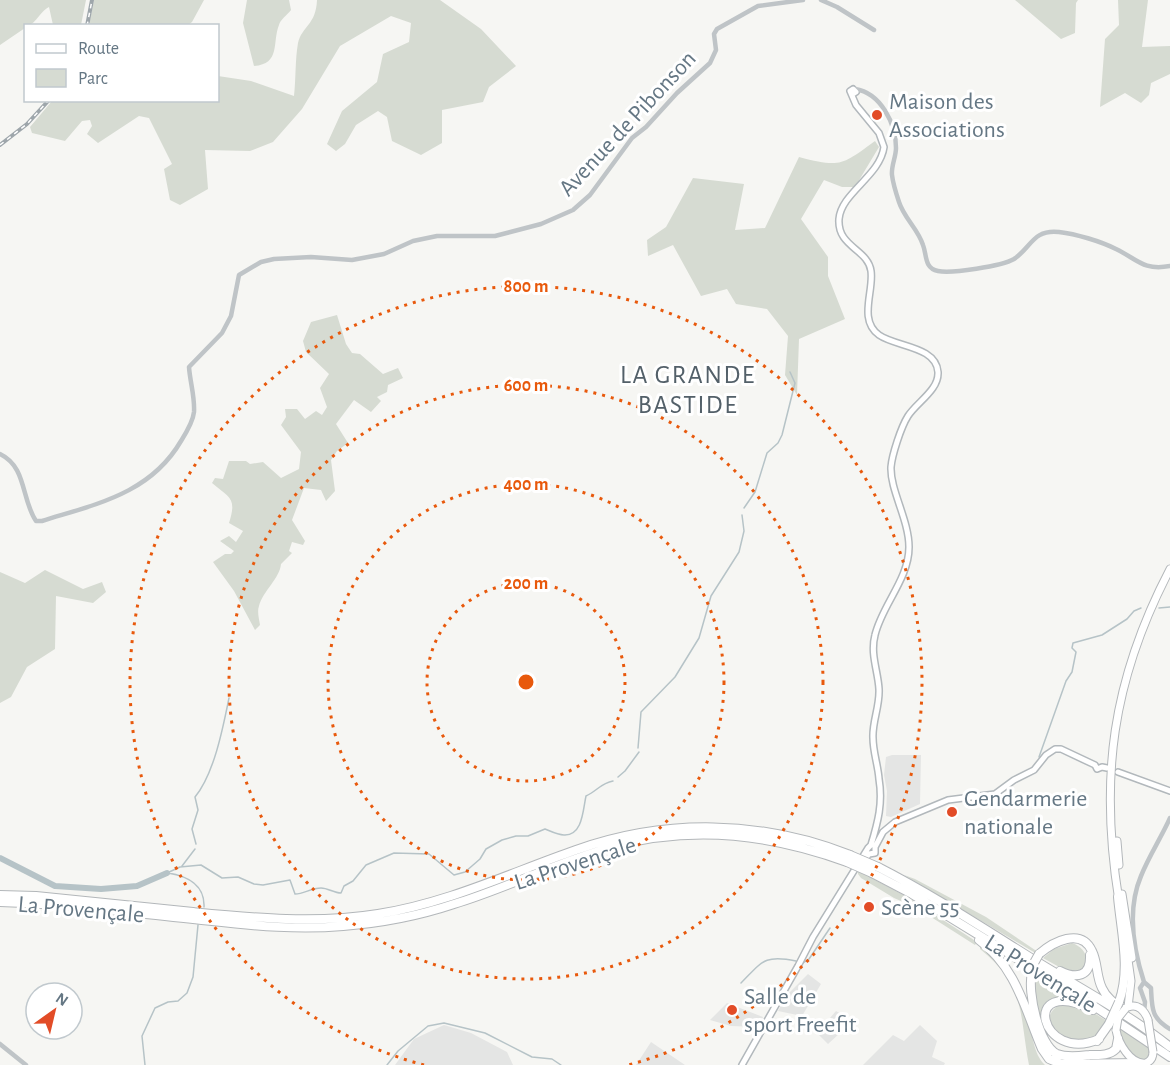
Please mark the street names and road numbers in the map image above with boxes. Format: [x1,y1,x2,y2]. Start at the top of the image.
street label: Avenue de Pibonson [555,46,701,201]
street label: La Provençale [511,833,639,895]
street label: La Provençale [17,893,145,927]
street label: La Provençale [980,930,1101,1018]

